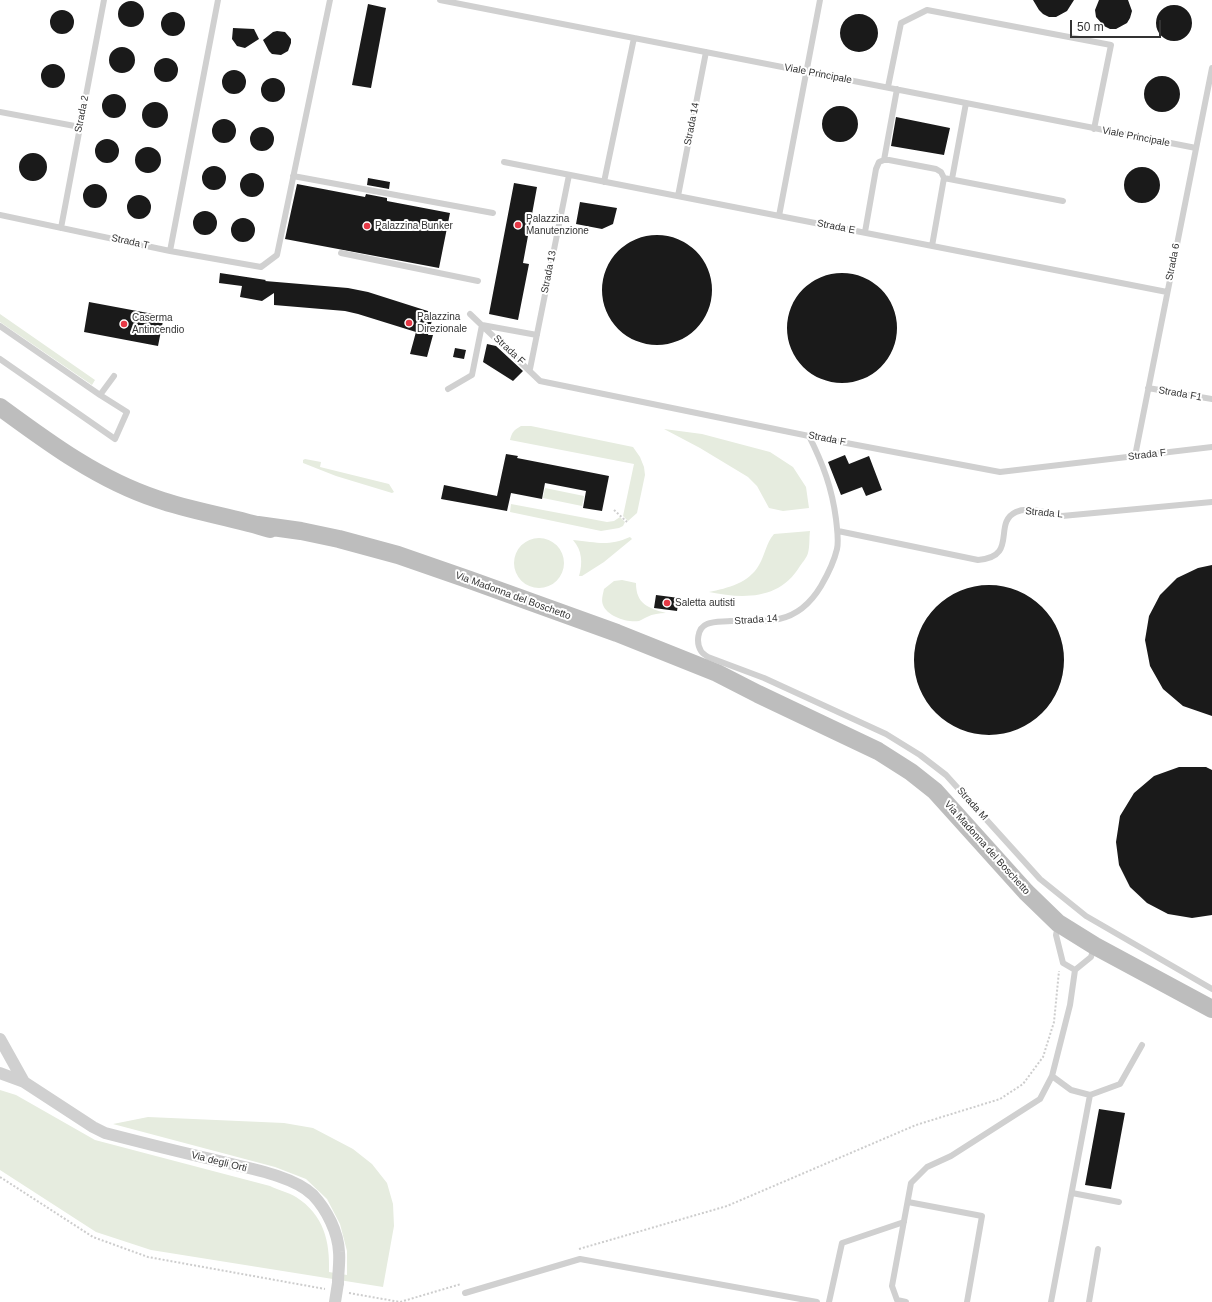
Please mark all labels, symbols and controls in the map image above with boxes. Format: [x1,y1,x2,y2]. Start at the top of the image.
scale bar [1072,12,1163,38]
text: 50 m [1077,20,1104,34]
street label: Viale Principale [783,62,853,86]
street label: Strada 2 [73,94,91,134]
street label: Strada 14 [682,102,702,146]
street label: Viale Principale [1101,125,1171,149]
place label: Palazzina Manutenzione [526,213,589,236]
street label: Strada E [816,217,856,237]
place label: Palazzina Bunker [375,220,453,232]
marker: Palazzina Manutenzione [513,220,523,230]
marker: Palazzina Bunker [362,221,372,231]
street label: Strada T [110,232,150,252]
street label: Strada 6 [1164,242,1182,282]
street label: Strada 13 [539,250,559,294]
place label: Palazzina Direzionale [417,311,467,334]
place label: Caserma Antincendio [132,312,184,336]
marker: Palazzina Direzionale [404,318,414,328]
marker: Caserma Antincendio [119,319,129,329]
street label: Strada F [491,333,527,367]
street label: Strada F1 [1157,384,1203,404]
street label: Strada F [807,429,847,449]
street label: Strada F [1127,447,1167,463]
street label: Strada L [1025,505,1063,521]
street label: Via Madonna del Boschetto [454,569,572,623]
place label: Saletta autisti [675,597,735,609]
marker: Saletta autisti [662,598,672,608]
street label: Strada 14 [734,613,778,627]
street label: Strada M [954,785,990,823]
street label: Via Madonna del Boschetto [942,799,1032,897]
street label: Via degli Orti [190,1149,248,1175]

